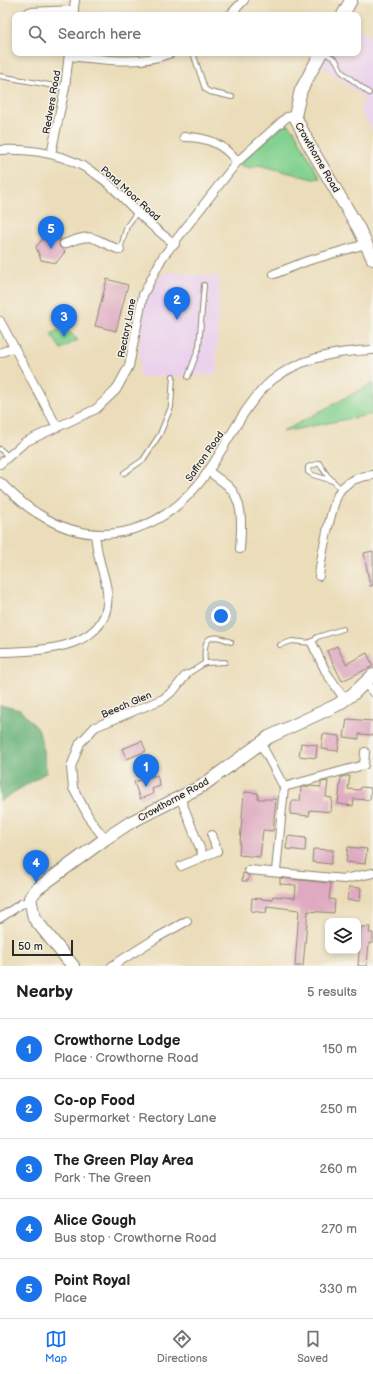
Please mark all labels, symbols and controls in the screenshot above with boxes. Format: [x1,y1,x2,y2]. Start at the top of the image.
search box [12,12,361,56]
icon: search [26,23,48,45]
text: Search here [58,25,141,44]
street label: Redvers Road [40,69,64,135]
street label: Crowthorne Road [292,120,342,195]
street label: Pond Moor Road [98,164,163,224]
pin: 5 [38,216,64,249]
pin: 2 [164,287,190,320]
street label: Rectory Lane [115,297,139,359]
pin: 3 [51,304,77,337]
street label: Saffron Road [183,429,227,484]
your location [211,606,231,626]
street label: Beech Glen [99,689,154,721]
pin: 1 [133,754,159,787]
street label: Crowthorne Road [136,775,211,824]
pin: 4 [23,850,49,883]
map controls [325,918,361,954]
button: layers [325,918,361,954]
scale bar [12,938,73,957]
text: 50 m [18,940,43,953]
text: Nearby [16,982,73,1002]
text: 5 results [307,984,357,1000]
text: Crowthorne Lodge [54,1031,180,1050]
text: 1 [26,1041,32,1057]
text: 150 m [323,1041,357,1057]
text: Place · Crowthorne Road [54,1050,198,1066]
text: Co-op Food [54,1091,135,1110]
text: 2 [25,1101,33,1117]
text: 250 m [320,1101,357,1117]
text: Supermarket · Rectory Lane [54,1110,216,1126]
text: The Green Play Area [54,1151,194,1170]
text: 3 [25,1161,33,1177]
text: 260 m [319,1161,357,1177]
text: Park · The Green [54,1170,151,1186]
text: Alice Gough [54,1211,136,1230]
text: 4 [25,1221,33,1237]
text: 270 m [321,1221,357,1237]
text: Bus stop · Crowthorne Road [54,1230,217,1246]
text: Point Royal [54,1271,130,1290]
text: 5 [25,1281,33,1297]
text: 330 m [319,1281,357,1297]
text: Place [54,1290,87,1306]
tab: Map [45,1328,67,1365]
tab: Directions [157,1328,207,1365]
tab: Saved [297,1328,328,1365]

